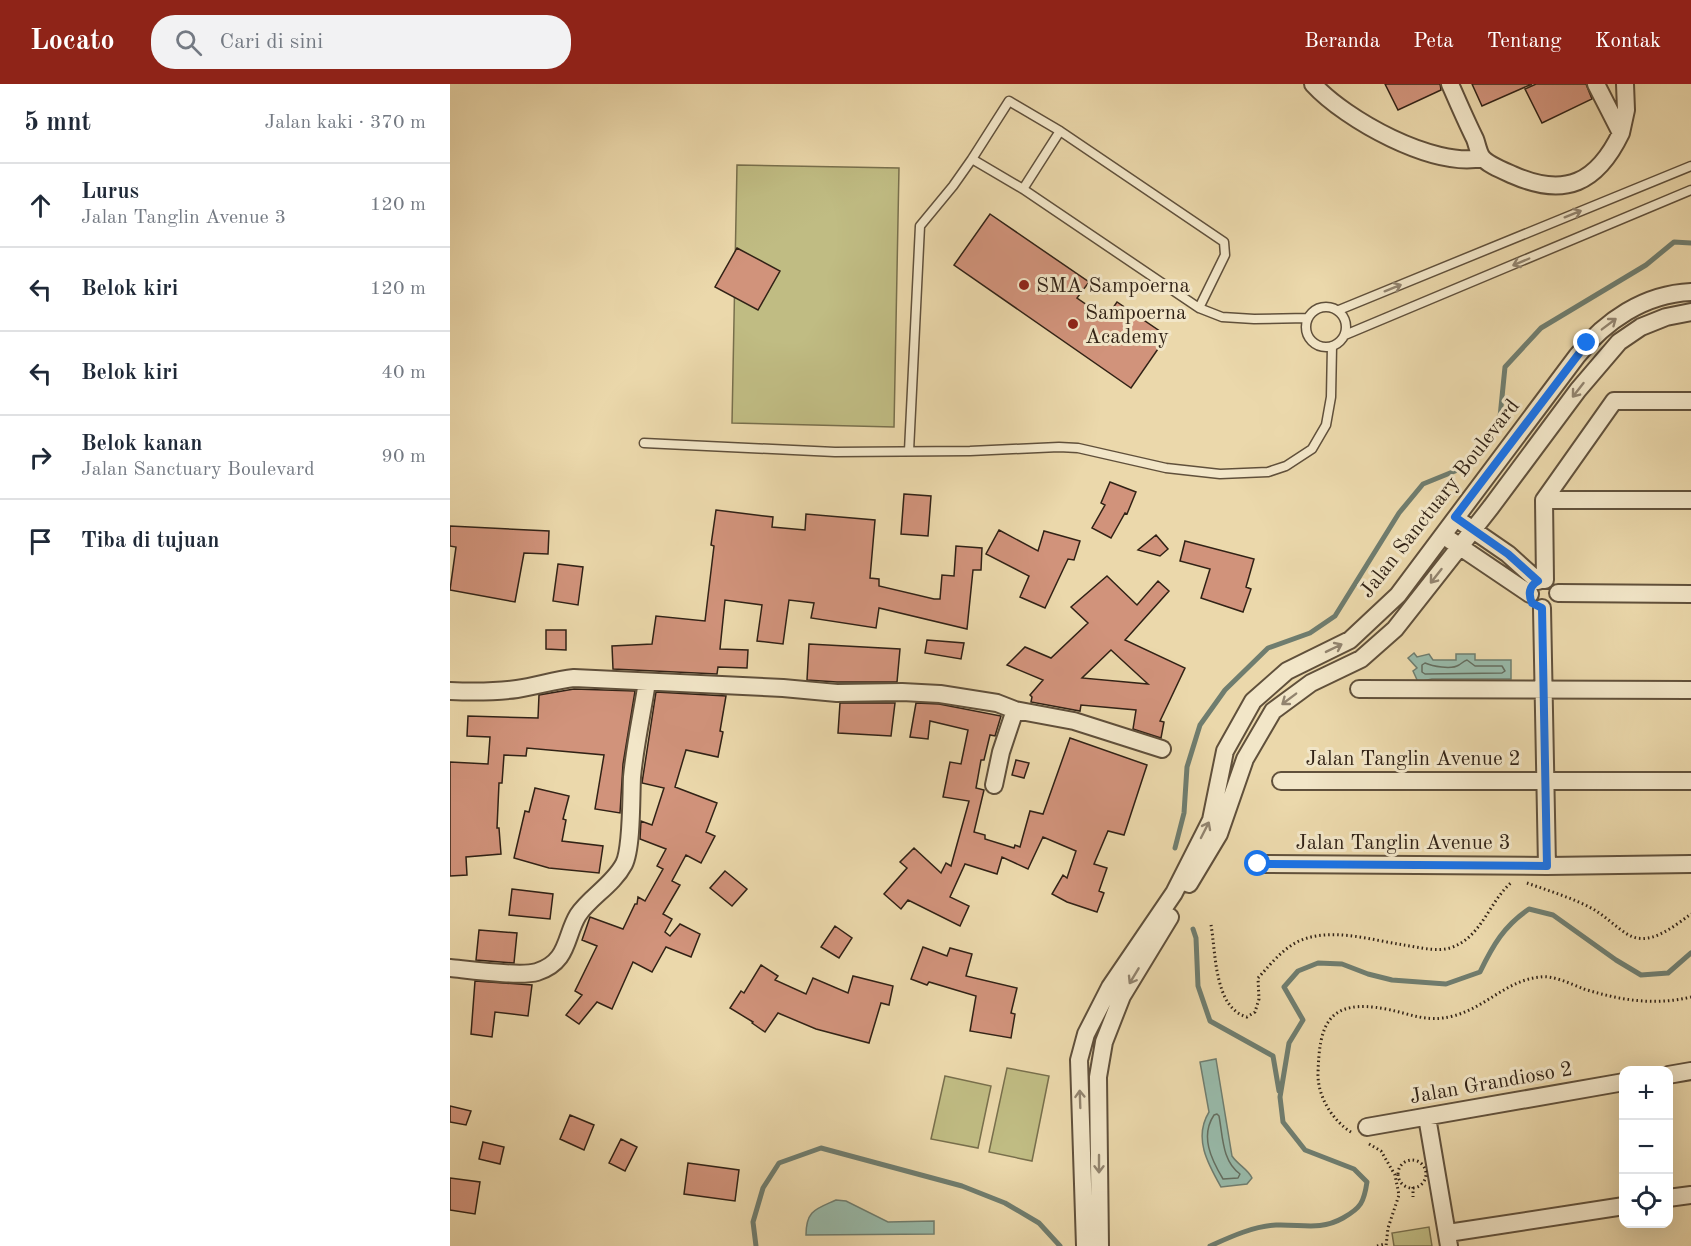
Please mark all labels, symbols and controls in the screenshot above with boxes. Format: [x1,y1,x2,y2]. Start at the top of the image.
search box [151,15,571,69]
icon: search [172,26,205,59]
text: Locato [30,28,115,56]
text: Cari di sini [220,31,323,53]
text: Beranda [1304,31,1380,52]
text: Peta [1413,31,1454,52]
text: Tentang [1487,31,1562,52]
text: Kontak [1595,31,1661,52]
text: 5 mnt [24,110,91,136]
text: Jalan kaki · 370 m [264,113,426,133]
text: Lurus [81,181,139,203]
icon: ahead [24,189,57,222]
text: 120 m [370,195,426,215]
text: Jalan Tanglin Avenue 3 [81,208,286,228]
one-way arrow [1564,208,1582,219]
one-way arrow [1512,257,1530,268]
icon: left [24,273,57,306]
place label: SMA Sampoerna [1036,276,1190,297]
text: Belok kiri [81,278,178,300]
marker: SMA Sampoerna [1017,278,1031,292]
text: 120 m [370,279,426,299]
one-way arrow [1383,282,1402,293]
place label: Sampoerna Academy [1085,303,1186,348]
marker: Sampoerna Academy [1066,317,1080,331]
one-way arrow [1600,318,1616,330]
route end [1573,329,1599,355]
icon: left [24,357,57,390]
text: Belok kiri [81,362,178,384]
text: 40 m [381,363,426,383]
one-way arrow [1572,382,1585,398]
street label: Jalan Sanctuary Boulevard [1356,396,1524,602]
text: Belok kanan [81,433,203,455]
icon: right [24,441,57,474]
text: 90 m [381,447,426,467]
text: Jalan Sanctuary Boulevard [81,460,315,480]
icon: arrive [24,525,57,558]
text: Tiba di tujuan [81,530,219,552]
one-way arrow [1430,568,1443,584]
one-way arrow [1324,641,1342,653]
one-way arrow [1282,693,1298,705]
street label: Jalan Tanglin Avenue 2 [1305,749,1521,770]
one-way arrow [1200,821,1212,839]
street label: Jalan Tanglin Avenue 3 [1295,833,1511,854]
route start [1244,850,1270,876]
one-way arrow [1128,967,1140,984]
street label: Jalan Grandioso 2 [1408,1059,1574,1108]
map controls [1619,1066,1673,1228]
button: + [1619,1066,1673,1120]
one-way arrow [1075,1089,1086,1109]
button: − [1619,1120,1673,1174]
one-way arrow [1093,1154,1105,1174]
button: locate [1619,1174,1673,1228]

